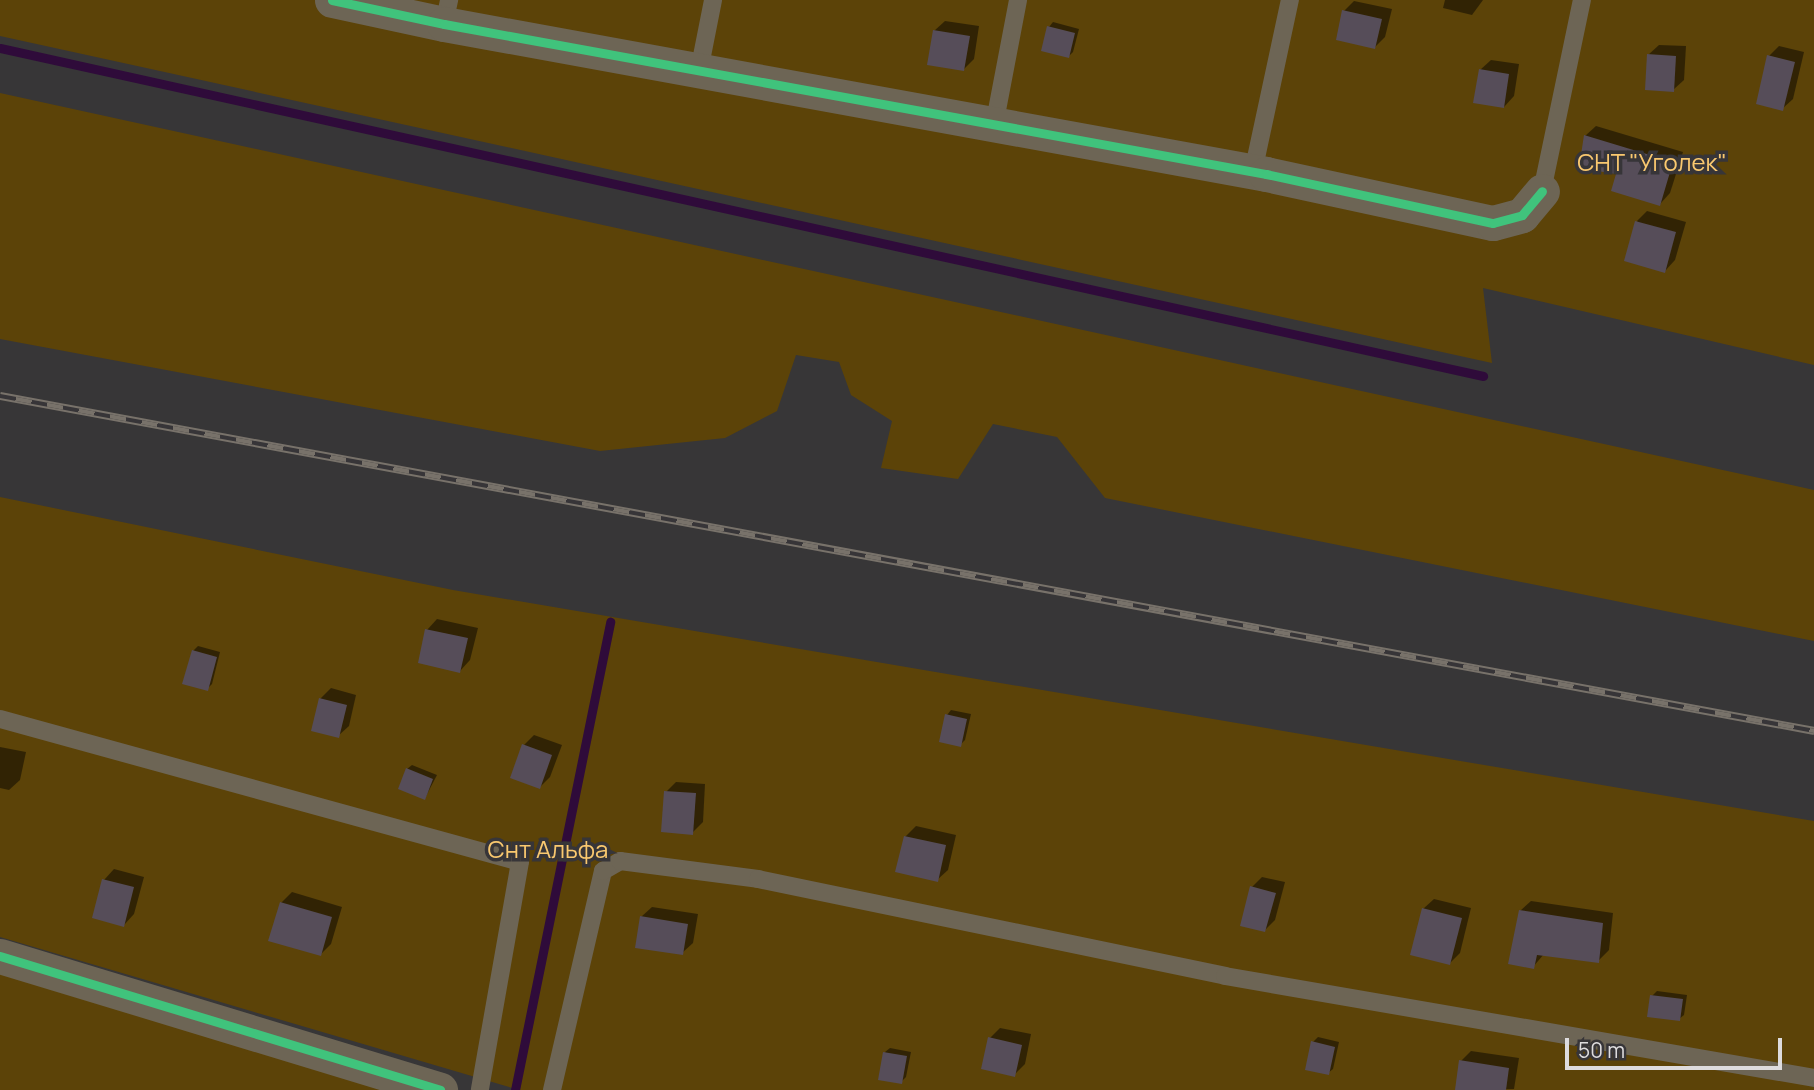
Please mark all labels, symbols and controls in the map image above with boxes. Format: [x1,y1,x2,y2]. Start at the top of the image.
park label: СНТ "Уголек" [1577,148,1727,176]
park label: Снт Альфа [488,835,608,863]
scale bar [1569,1024,1786,1068]
text: 50 m [1578,1036,1625,1064]

